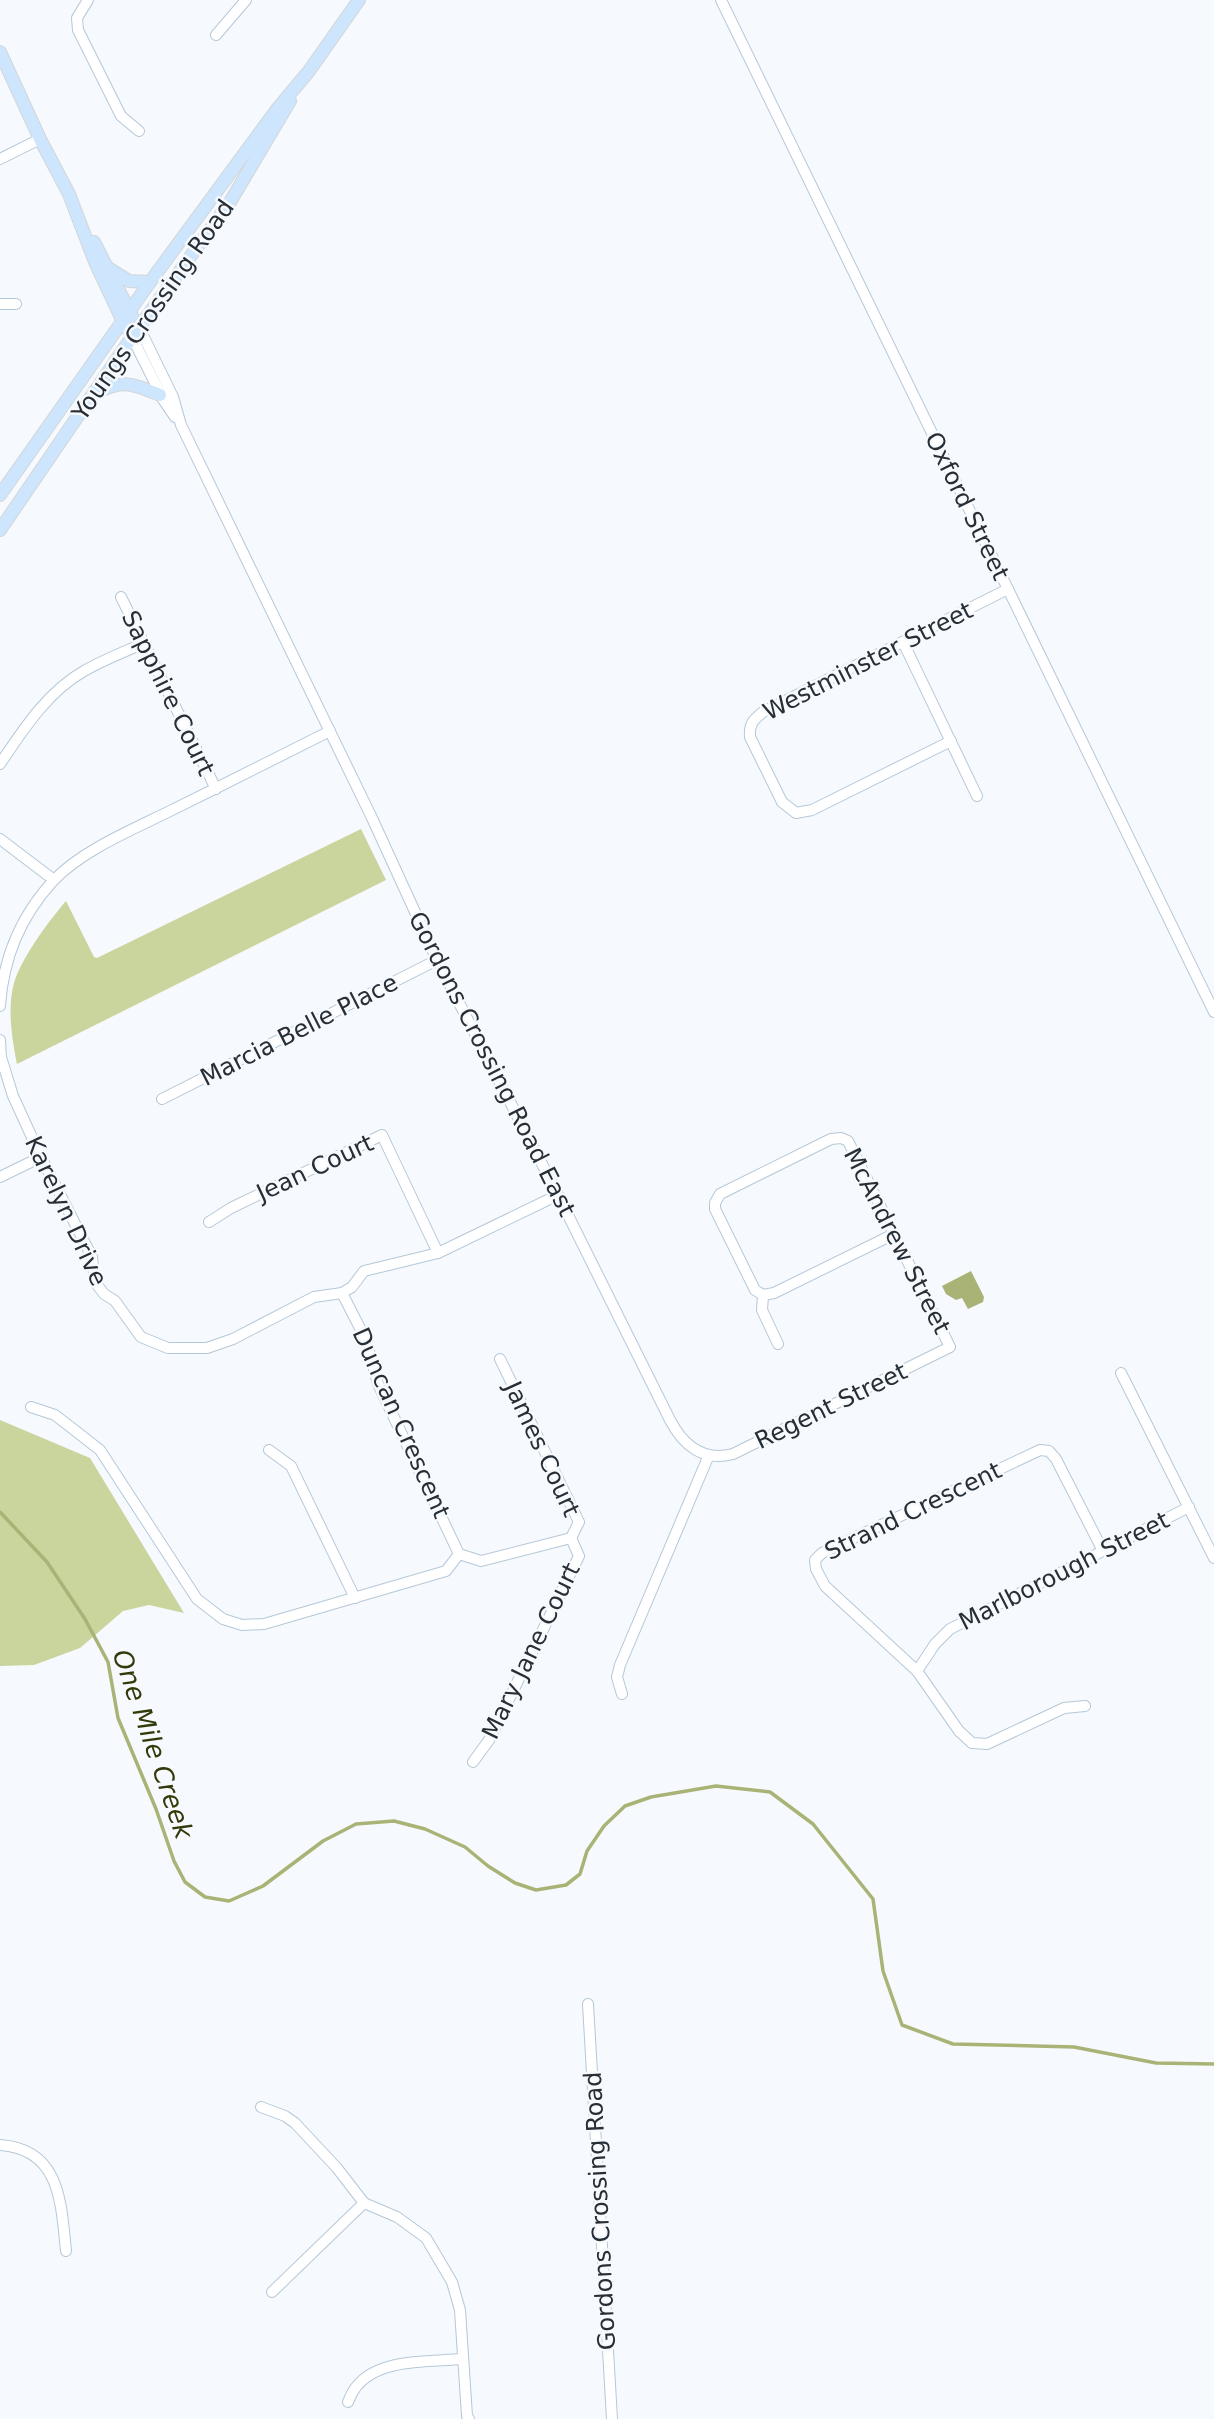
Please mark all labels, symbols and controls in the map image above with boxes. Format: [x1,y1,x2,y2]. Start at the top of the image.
street label: Youngs Crossing Road [66,194,240,426]
street label: Oxford Street [919,427,1015,585]
street label: Westminster Street [759,596,977,726]
street label: Sapphire Court [116,606,220,780]
street label: Gordons Crossing Road East [403,907,581,1221]
street label: Marcia Belle Place [196,968,402,1092]
street label: Jean Court [250,1129,378,1208]
street label: Karelyn Drive [19,1132,113,1290]
street label: McAndrew Street [838,1143,956,1339]
street label: Duncan Crescent [346,1323,456,1523]
street label: Regent Street [750,1357,912,1455]
street label: James Court [498,1375,586,1521]
street label: Strand Crescent [820,1456,1006,1566]
street label: Marlborough Street [954,1506,1174,1636]
street label: Mary Jane Court [476,1558,586,1744]
water label: One Mile Creek [107,1645,200,1843]
street label: Gordons Crossing Road [579,2071,621,2351]

